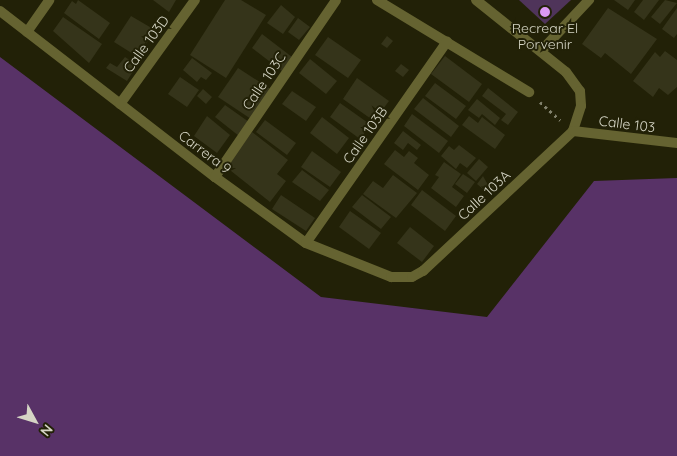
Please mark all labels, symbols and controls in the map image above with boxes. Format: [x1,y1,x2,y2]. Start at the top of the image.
marker: Recrear El Porvenir [539,6,551,18]
street label: Calle 103D [120,12,172,76]
place label: Recrear El Porvenir [512,20,578,52]
street label: Calle 103C [239,49,289,113]
street label: Calle 103B [339,103,391,167]
street label: Calle 103 [598,112,656,136]
street label: Carrera 9 [175,127,235,177]
street label: Calle 103A [454,167,514,223]
north arrow [10,396,60,446]
text: N [36,421,57,440]

